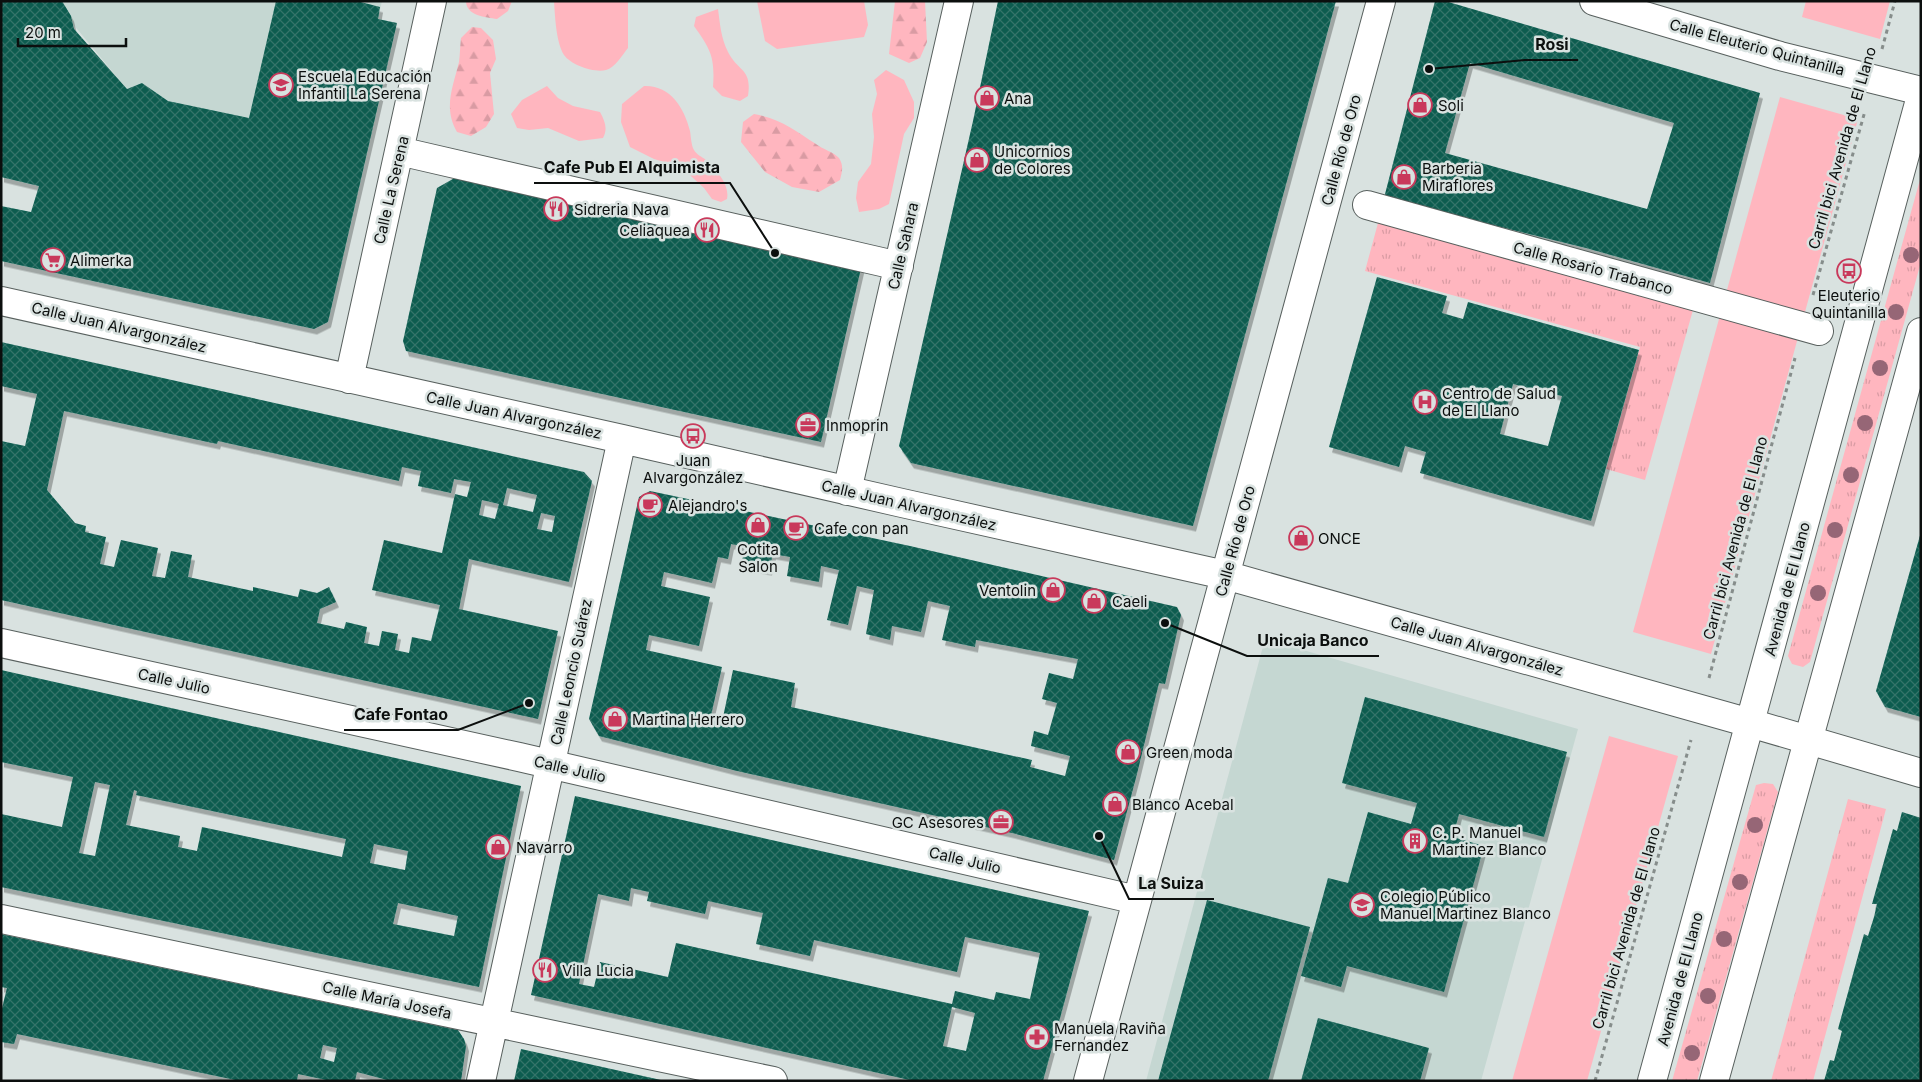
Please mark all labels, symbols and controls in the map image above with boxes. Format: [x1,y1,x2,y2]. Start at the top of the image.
street label: Calle Eleuterio Quintanilla [1667,14,1847,80]
scale bar [18,15,125,47]
text: 20 m [25,23,61,42]
callout: Rosi [1525,29,1578,60]
text: Rosi [1535,34,1569,54]
street label: Carril bici Avenida de El Llano [1804,45,1880,251]
place label: Escuela Educación Infantil La Serena [298,67,432,103]
school or university icon: Escuela Educación Infantil La Serena [268,72,294,98]
shop icon: Ana [974,85,1000,111]
place label: Ana [1004,89,1032,108]
street label: Calle Río de Oro [1317,92,1365,208]
shop icon: Soli [1407,92,1433,118]
place label: Soli [1438,96,1464,115]
street label: Calle La Serena [369,134,413,246]
place label: Unicornios de Colores [994,142,1071,178]
shop icon: Unicornios de Colores [964,147,990,173]
callout: Cafe Pub El Alquimista [534,152,730,183]
text: Cafe Pub El Alquimista [544,157,720,177]
place label: Barberia Miraflores [1422,159,1494,195]
shop icon: Barberia Miraflores [1391,164,1417,190]
restaurant icon: Sidreria Nava [543,196,569,222]
place label: Sidreria Nava [574,200,669,219]
street label: Calle Sahara [884,200,922,292]
restaurant icon: Celiaquea [694,217,720,243]
place label: Celiaquea [619,221,690,240]
street label: Calle Rosario Trabanco [1511,238,1675,298]
supermarket icon: Alimerka [40,247,66,273]
place label: Alimerka [70,251,132,270]
bus stop icon: Eleuterio Quintanilla [1836,258,1862,284]
place label: Eleuterio Quintanilla [1812,286,1886,322]
street label: Calle Juan Alvargonzález [30,298,208,356]
place label: Centro de Salud de El Llano [1442,384,1556,420]
street label: Calle Juan Alvargonzález [424,387,604,443]
hospital icon: Centro de Salud de El Llano [1412,389,1438,415]
office icon: Inmoprin [795,412,821,438]
place label: Inmoprin [826,416,889,435]
bus stop icon: Juan Alvargonzález [680,423,706,449]
street label: Carril bici Avenida de El Llano [1699,434,1771,642]
place label: Juan Alvargonzález [643,451,743,487]
street label: Calle Juan Alvargonzález [820,476,998,534]
street label: Calle Río de Oro [1211,483,1259,599]
cafe icon: Alejandro's [637,492,663,518]
place label: Alejandro's [668,496,747,515]
shop icon: Cotita Salon [745,512,771,538]
cafe icon: Cafe con pan [783,515,809,541]
place label: Cafe con pan [814,519,909,538]
street label: Avenida de El Llano [1760,520,1814,658]
shop icon: ONCE [1288,525,1314,551]
place label: ONCE [1318,529,1361,548]
place label: Cotita Salon [737,540,779,576]
shop icon: Ventolin [1040,577,1066,603]
place label: Ventolin [979,581,1036,600]
shop icon: Caeli [1081,588,1107,614]
place label: Caeli [1112,592,1147,611]
street label: Calle Leoncio Suárez [546,597,596,747]
street label: Calle Juan Alvargonzález [1388,612,1566,680]
callout: Unicaja Banco [1247,625,1379,656]
text: Unicaja Banco [1257,630,1369,650]
street label: Calle Julio [136,664,212,698]
callout: Cafe Fontao [344,699,458,730]
text: Cafe Fontao [354,704,448,724]
shop icon: Martina Herrero [602,706,628,732]
place label: Martina Herrero [632,710,744,729]
shop icon: Green moda [1115,739,1141,765]
place label: Green moda [1146,743,1233,762]
street label: Calle Julio [532,751,608,787]
shop icon: Blanco Acebal [1102,791,1128,817]
place label: Blanco Acebal [1132,795,1234,814]
office icon: GC Asesores [988,809,1014,835]
place label: GC Asesores [892,813,984,832]
place label: C. P. Manuel Martinez Blanco [1432,823,1547,859]
street label: Carril bici Avenida de El Llano [1588,825,1664,1031]
building icon: C. P. Manuel Martinez Blanco [1402,828,1428,854]
shop icon: Navarro [485,834,511,860]
place label: Navarro [516,838,573,857]
street label: Calle Julio [927,842,1003,878]
callout: La Suiza [1129,868,1214,899]
text: La Suiza [1138,873,1204,893]
place label: Colegio Público Manuel Martinez Blanco [1380,887,1551,923]
school or university icon: Colegio Público Manuel Martinez Blanco [1349,892,1375,918]
street label: Avenida de El Llano [1653,910,1707,1048]
restaurant icon: Villa Lucia [532,957,558,983]
place label: Villa Lucia [562,961,634,980]
street label: Calle María Josefa [321,977,453,1023]
place label: Manuela Raviña Fernandez [1054,1019,1166,1055]
pharmacy icon: Manuela Raviña Fernandez [1024,1024,1050,1050]

